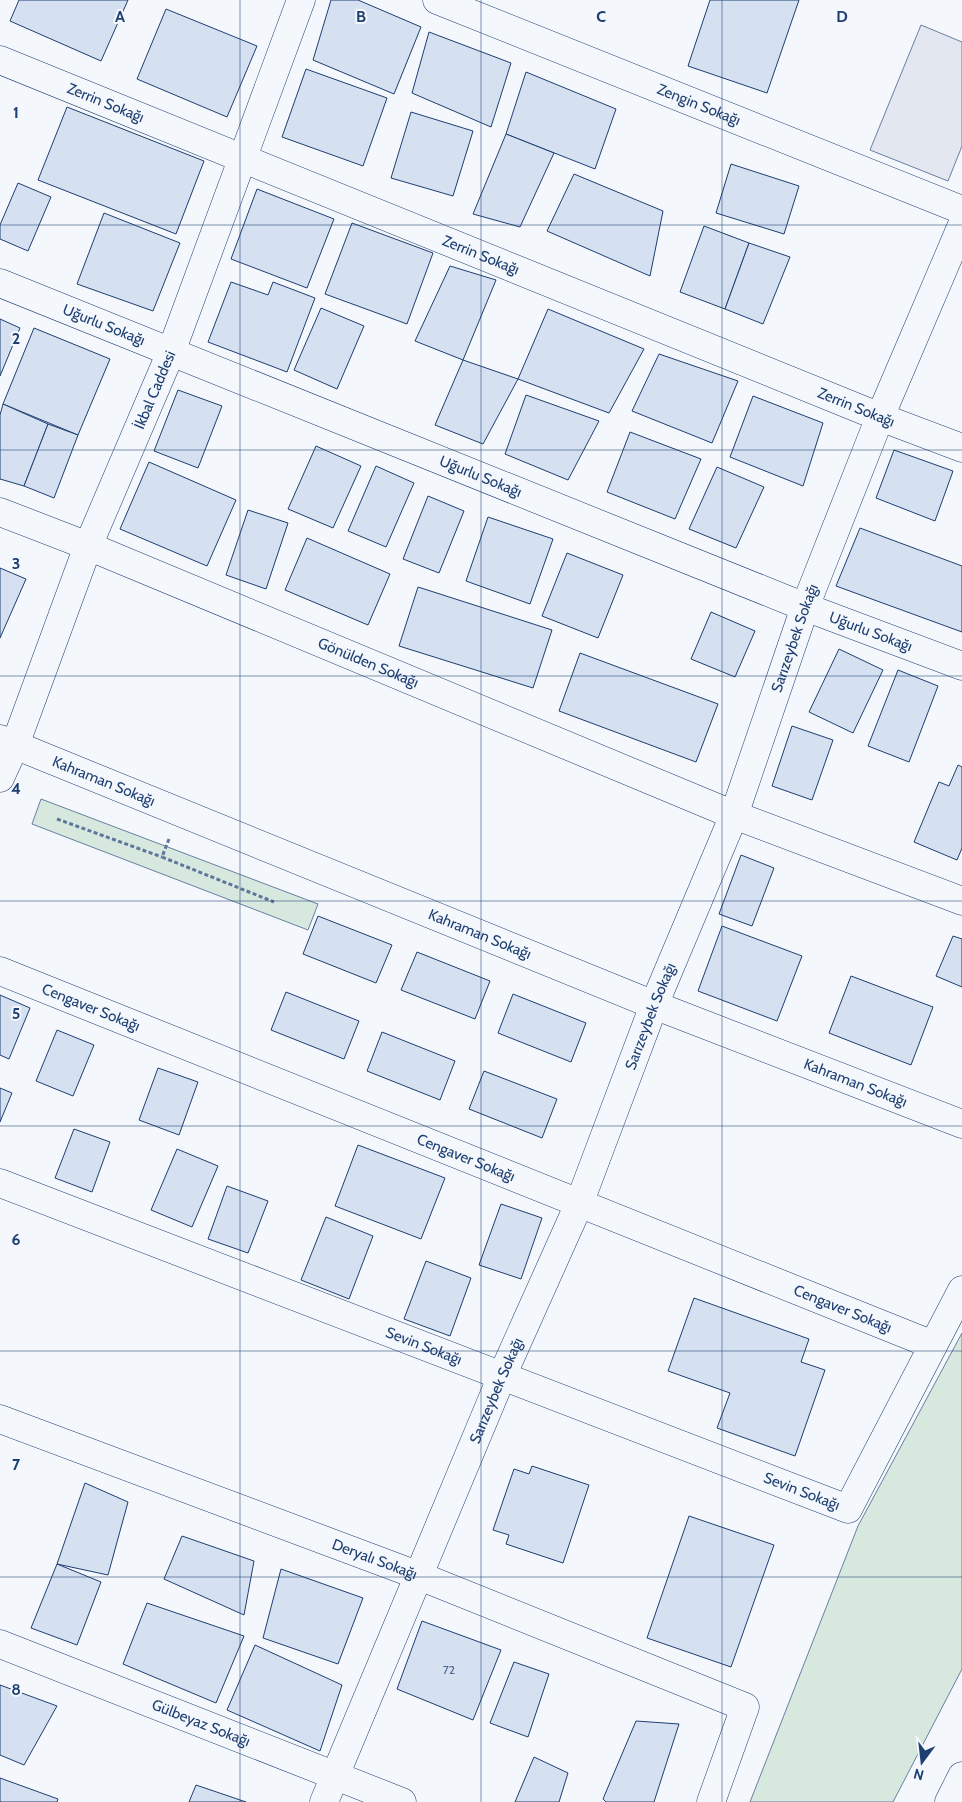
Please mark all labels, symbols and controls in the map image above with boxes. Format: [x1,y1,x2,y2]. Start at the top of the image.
text: A [115,7,125,26]
text: B [356,7,366,26]
text: C [596,7,606,26]
text: D [836,7,848,26]
street label: Zerrin Sokağı [64,79,147,127]
street label: Zengin Sokağı [655,80,743,129]
text: 1 [13,103,19,122]
street label: Zerrin Sokağı [440,231,522,279]
street label: Uğurlu Sokağı [60,300,148,349]
text: 2 [12,329,20,348]
street label: İkbal Caddesi [129,348,179,432]
street label: Zerrin Sokağı [815,384,897,431]
street label: Uğurlu Sokağı [437,452,524,501]
text: 3 [12,554,20,573]
street label: Sarızeybek Sokağı [768,581,822,695]
street label: Uğurlu Sokağı [827,608,915,655]
street label: Gönülden Sokağı [315,634,421,692]
street label: Kahraman Sokağı [50,752,158,810]
text: 4 [11,779,21,798]
street label: Kahraman Sokağı [426,905,534,963]
street label: Sarızeybek Sokağı [621,960,680,1072]
street label: Cengaver Sokağı [39,980,143,1035]
text: 5 [12,1004,20,1023]
street label: Kahraman Sokağı [801,1055,910,1111]
street label: Cengaver Sokağı [414,1130,518,1186]
text: 6 [12,1230,21,1249]
street label: Cengaver Sokağı [791,1281,894,1337]
street label: Sevin Sokağı [383,1323,464,1369]
street label: Sarızeybek Sokağı [466,1335,527,1446]
text: 7 [12,1455,21,1474]
street label: Sevin Sokağı [761,1468,842,1514]
street label: Deryalı Sokağı [330,1535,420,1583]
house number: 72 [443,1662,455,1677]
text: 8 [11,1680,21,1699]
street label: Gülbeyaz Sokağı [149,1696,253,1750]
north arrow [897,1737,947,1787]
text: N [912,1765,926,1785]

